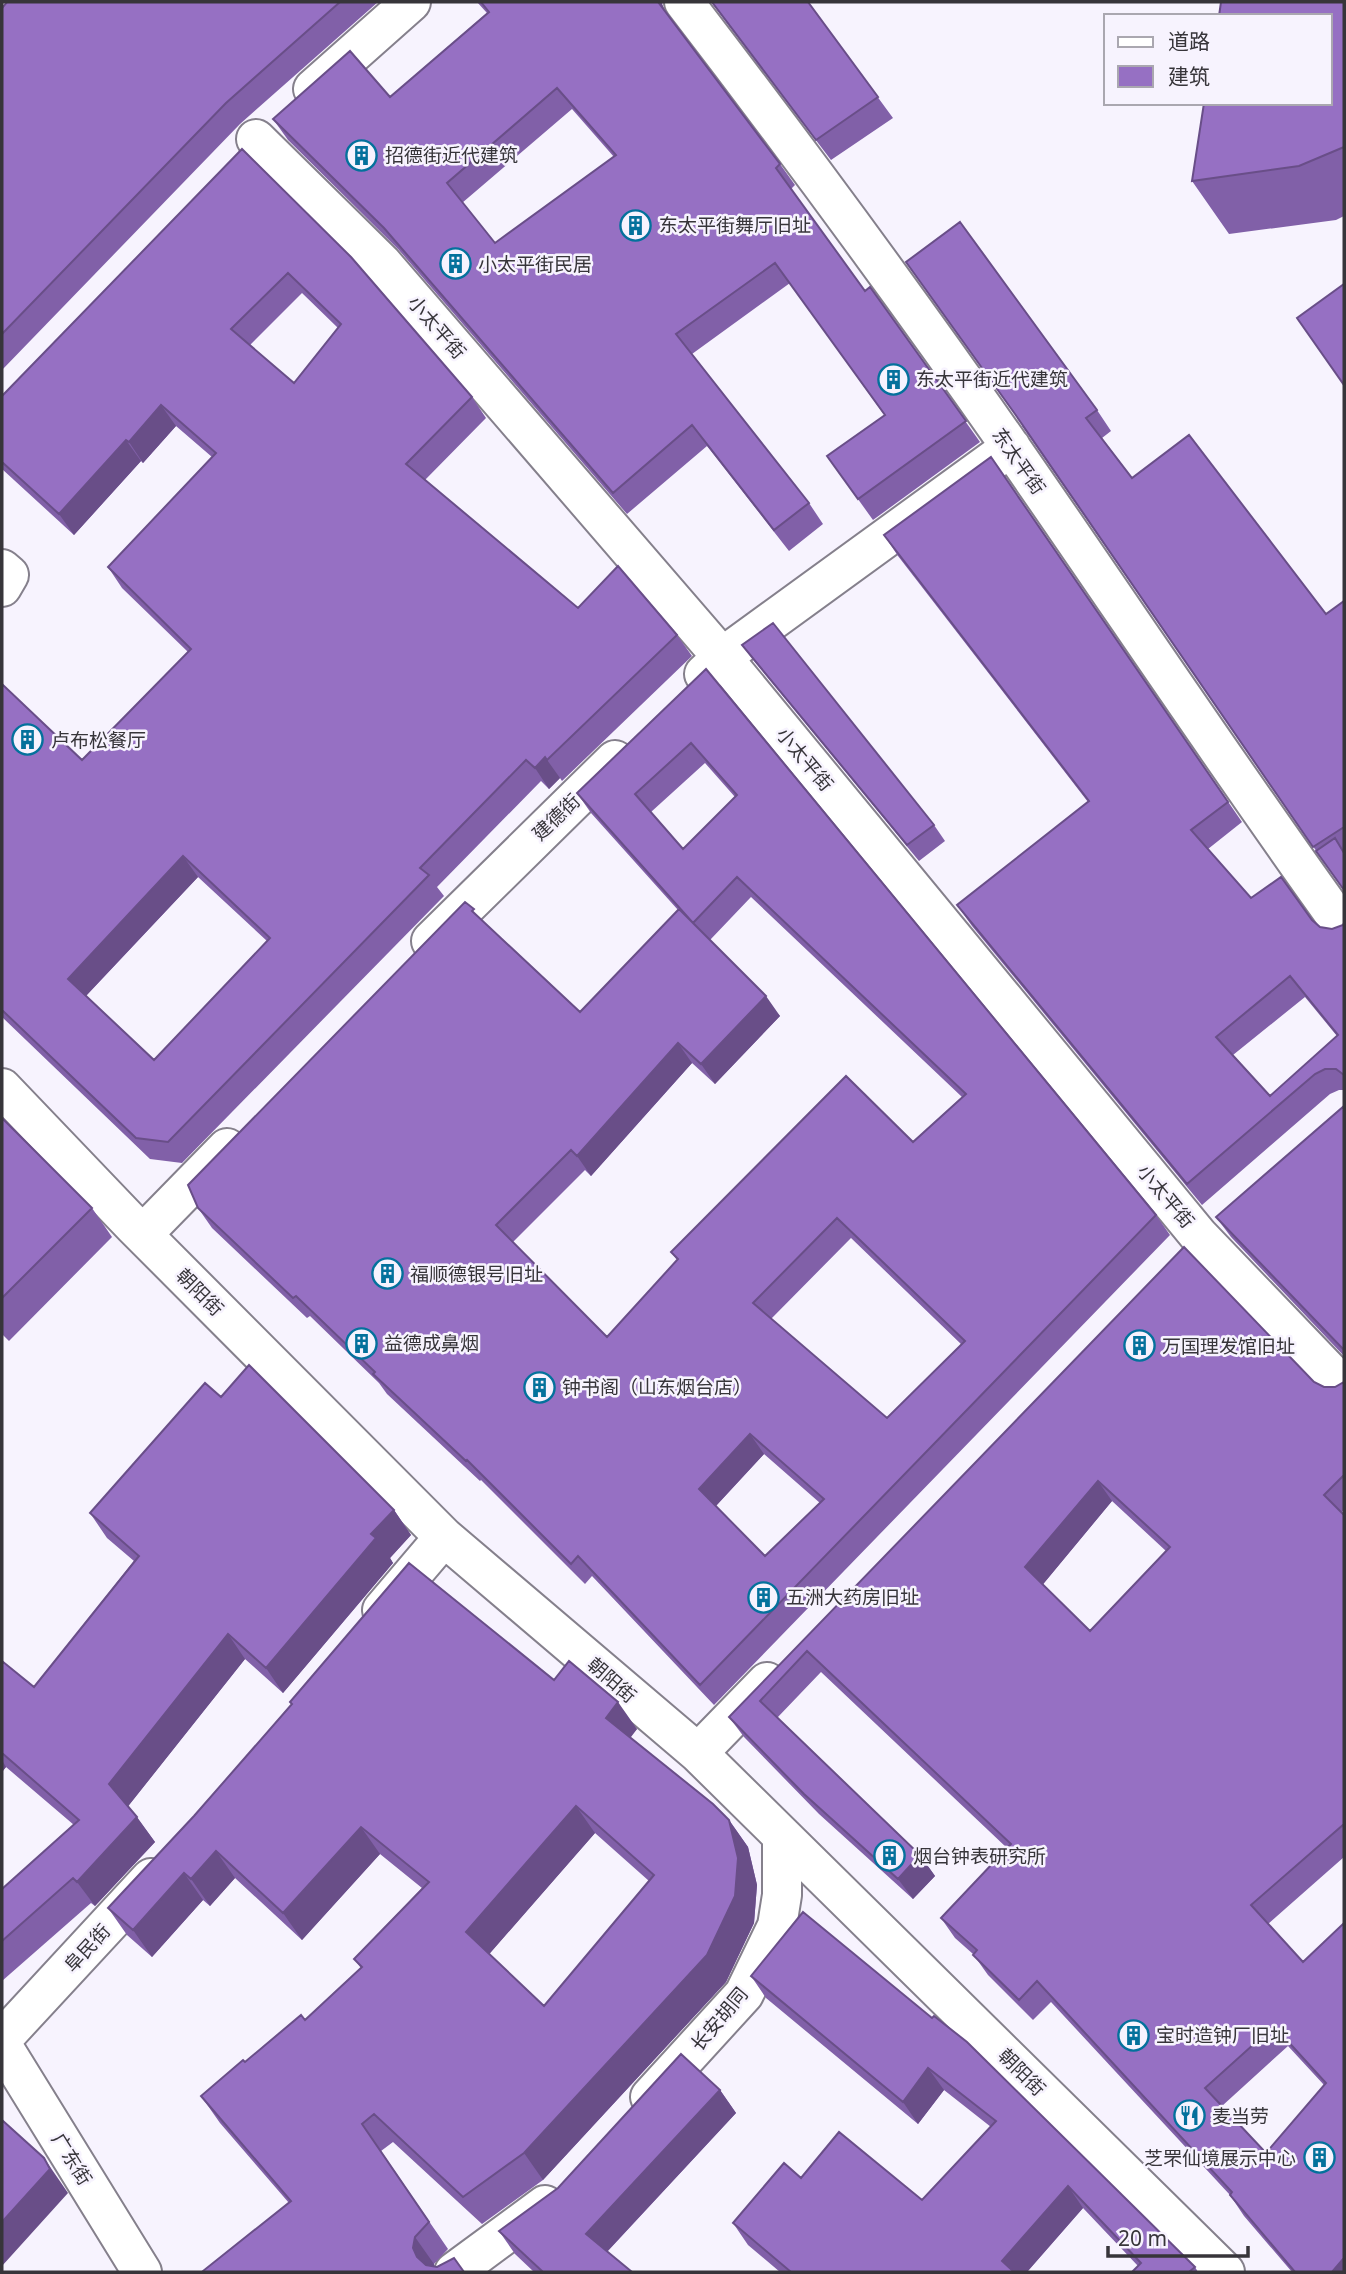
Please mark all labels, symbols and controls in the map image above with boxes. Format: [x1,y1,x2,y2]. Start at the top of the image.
legend [1104,14,1332,105]
text: 道路 [1168,27,1210,55]
text: 建筑 [1168,62,1210,90]
building icon: 招德街近代建筑 [345,138,379,172]
place label: 招德街近代建筑 [385,142,518,168]
building icon: 东太平街舞厅旧址 [619,208,653,242]
place label: 东太平街舞厅旧址 [659,212,811,238]
building icon: 小太平街民居 [438,247,472,281]
place label: 小太平街民居 [478,251,592,277]
street label: 小太平街 [402,290,472,364]
building icon: 东太平街近代建筑 [876,362,910,396]
place label: 东太平街近代建筑 [916,366,1068,392]
street label: 东太平街 [987,422,1051,500]
street label: 小太平街 [771,722,839,796]
building icon: 卢布松餐厅 [11,723,45,757]
place label: 卢布松餐厅 [51,727,146,753]
street label: 建德街 [526,788,586,846]
street label: 小太平街 [1132,1159,1200,1233]
building icon: 福顺德银号旧址 [370,1257,404,1291]
place label: 福顺德银号旧址 [410,1261,543,1287]
street label: 朝阳街 [171,1263,229,1321]
building icon: 益德成鼻烟 [344,1326,378,1360]
building icon: 万国理发馆旧址 [1122,1329,1156,1363]
place label: 益德成鼻烟 [384,1330,479,1356]
place label: 万国理发馆旧址 [1162,1333,1295,1359]
building icon: 钟书阁（山东烟台店） [522,1370,556,1404]
place label: 钟书阁（山东烟台店） [562,1374,752,1400]
building icon: 五洲大药房旧址 [746,1580,780,1614]
place label: 五洲大药房旧址 [786,1584,919,1610]
street label: 朝阳街 [582,1651,642,1709]
building icon: 烟台钟表研究所 [873,1839,907,1873]
place label: 烟台钟表研究所 [913,1843,1046,1869]
street label: 阜民街 [58,1918,116,1978]
street label: 长安胡同 [685,1982,753,2056]
building icon: 宝时造钟厂旧址 [1116,2018,1150,2052]
place label: 宝时造钟厂旧址 [1156,2022,1289,2048]
street label: 朝阳街 [993,2043,1051,2101]
restaurant icon: 麦当劳 [1172,2099,1206,2133]
place label: 麦当劳 [1212,2103,1269,2129]
street label: 广东街 [46,2128,98,2190]
building icon: 芝罘仙境展示中心 [1302,2141,1336,2175]
place label: 芝罘仙境展示中心 [1144,2145,1296,2171]
scale bar [1108,2214,1248,2258]
text: 20 m [1118,2224,1167,2252]

